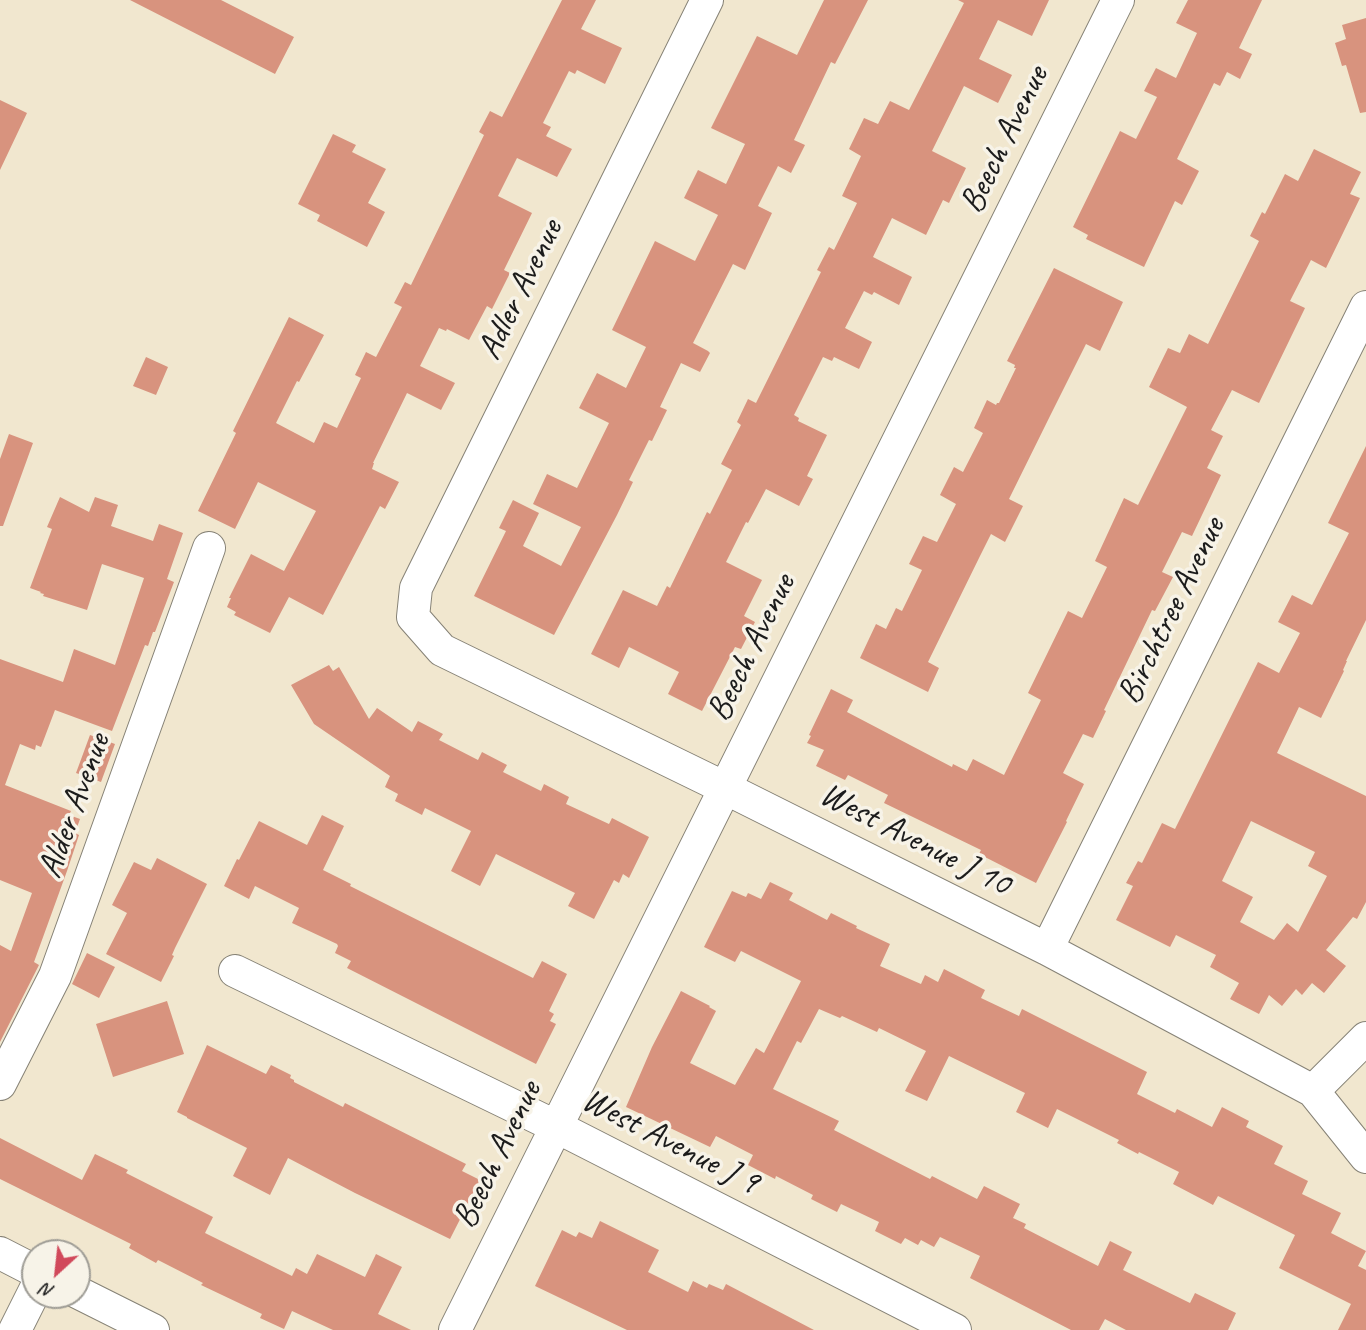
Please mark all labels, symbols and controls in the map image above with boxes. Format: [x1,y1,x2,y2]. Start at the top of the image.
street label: Beech Avenue [951,60,1059,220]
street label: Adler Avenue [469,213,573,367]
street label: Birchtree Avenue [1109,511,1235,711]
street label: Beech Avenue [698,568,806,728]
street label: Alder Avenue [30,728,120,884]
street label: West Avenue J 10 [813,774,1017,906]
street label: Beech Avenue [444,1075,552,1235]
street label: West Avenue J 9 [575,1080,765,1204]
north arrow [21,1239,91,1309]
text: N [37,1278,58,1304]

